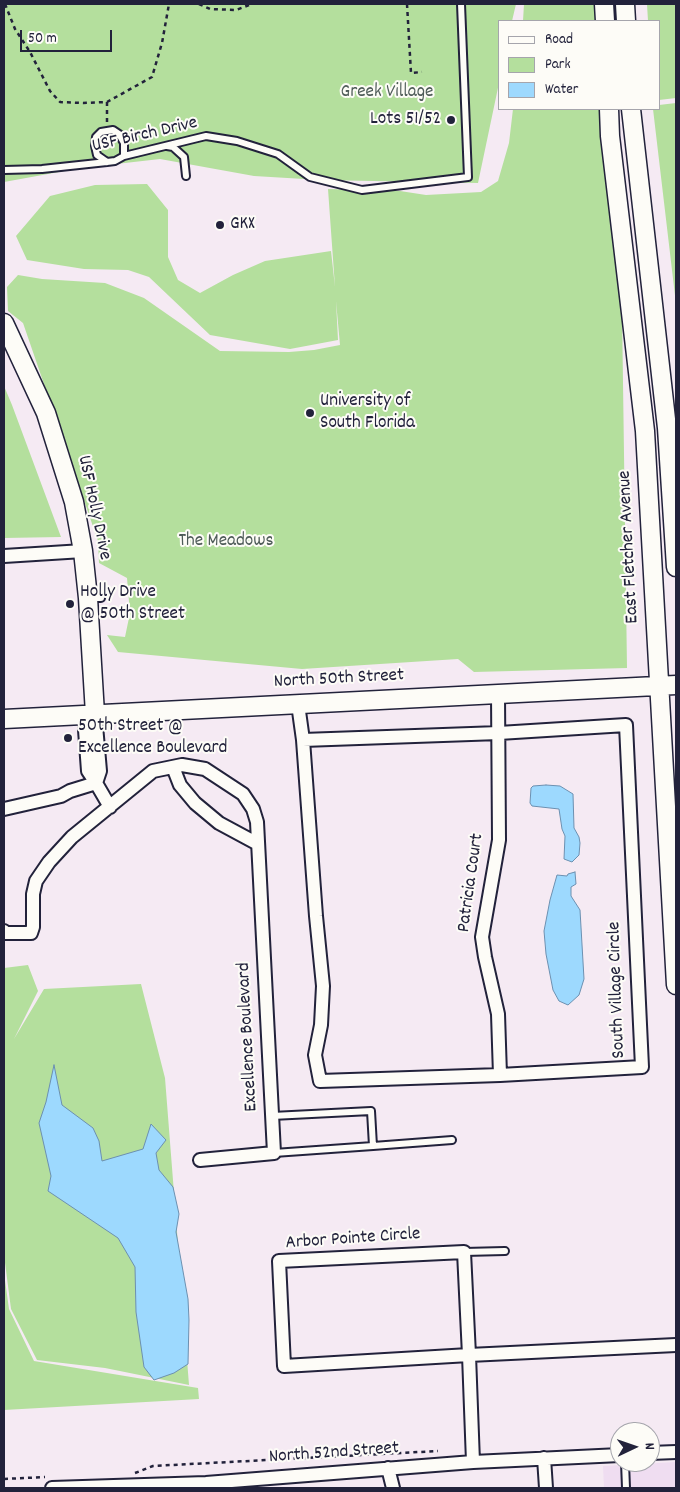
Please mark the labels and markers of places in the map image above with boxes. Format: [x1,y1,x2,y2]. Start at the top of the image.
place label: Lots 51/52 [370,109,441,131]
marker: Lots 51/52 [445,114,457,126]
place label: GKX [230,214,255,236]
marker: GKX [214,219,226,231]
place label: University of South Florida [320,391,415,435]
marker: University of South Florida [304,407,316,419]
place label: Holly Drive @ 50th Street [80,582,185,626]
marker: Holly Drive @ 50th Street [64,598,76,610]
place label: 50th Street @ Excellence Boulevard [78,716,228,760]
marker: 50th Street @ Excellence Boulevard [62,732,74,744]

